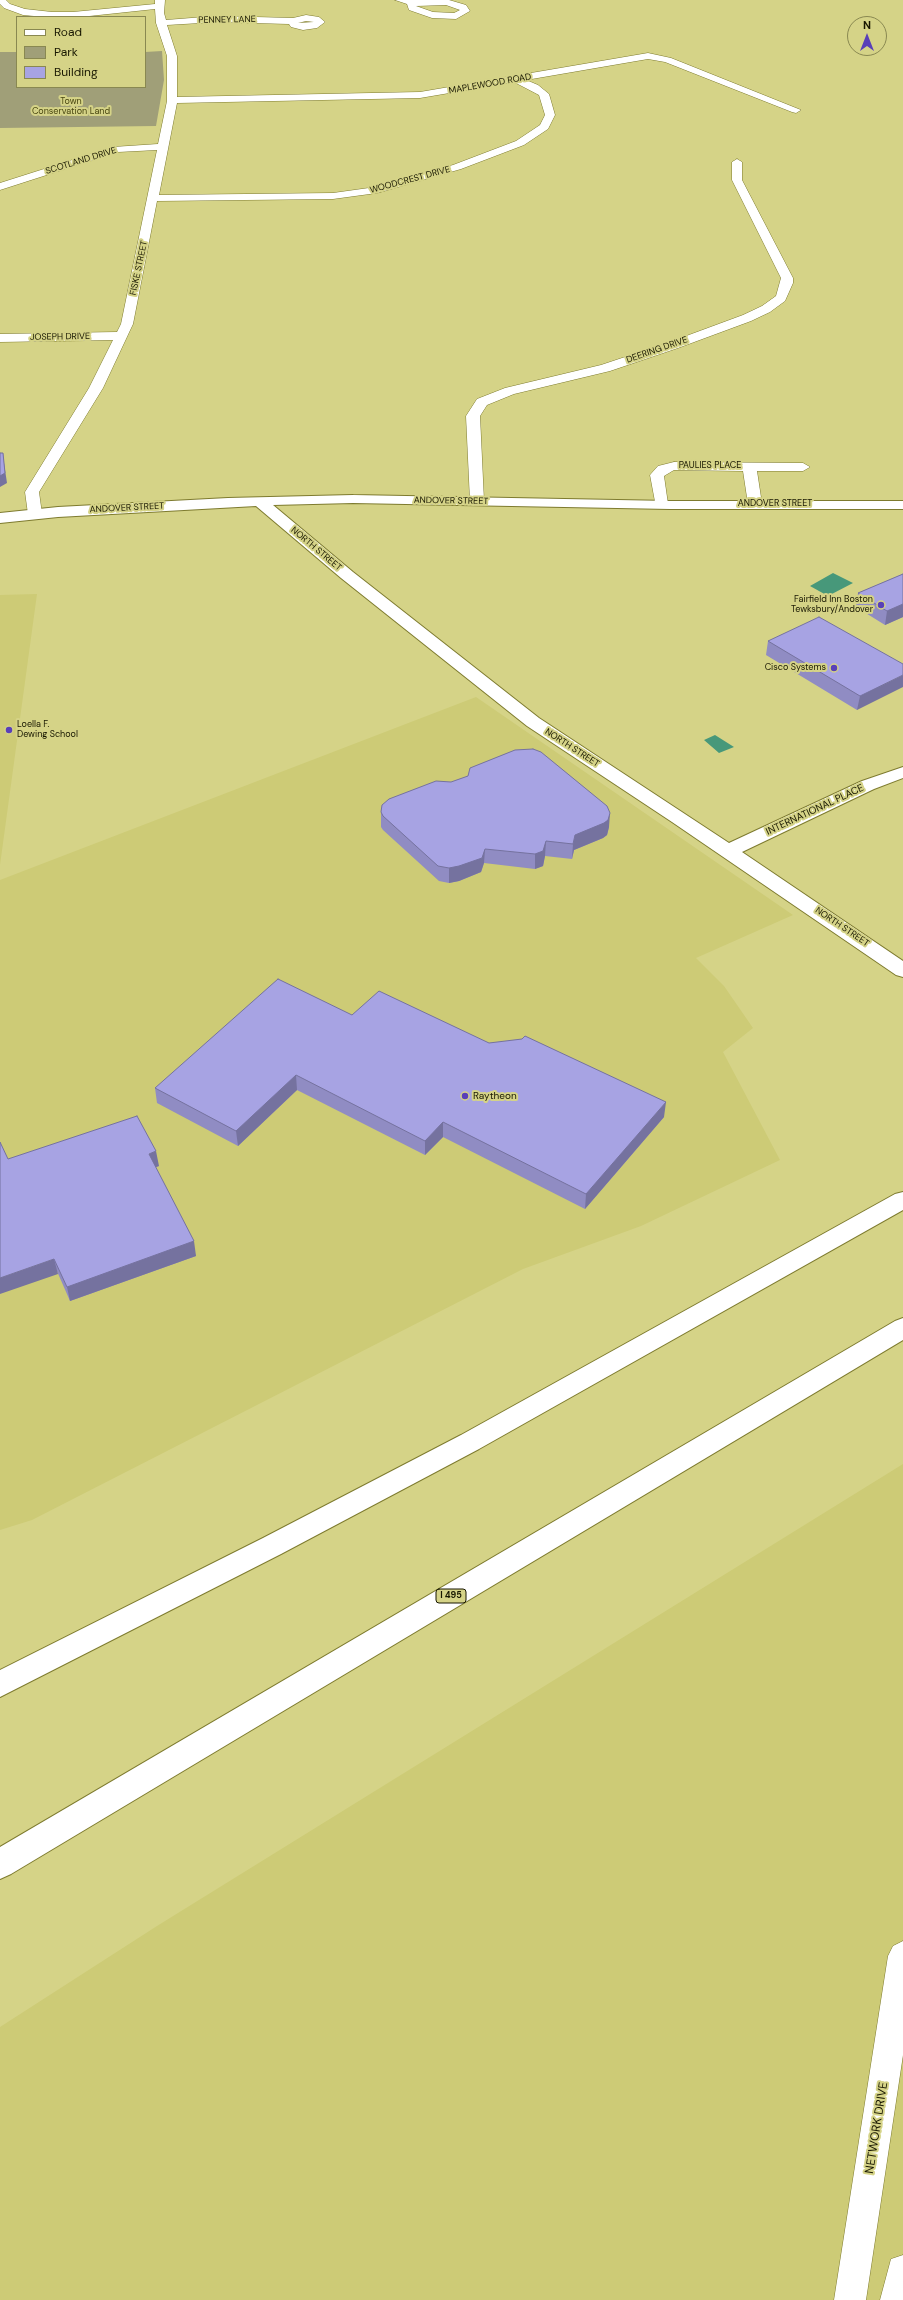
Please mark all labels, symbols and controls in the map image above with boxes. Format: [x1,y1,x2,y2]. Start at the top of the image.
street label: PENNEY LANE [198,14,256,26]
legend [16,16,146,88]
north arrow [847,16,887,56]
text: N [863,18,871,32]
text: Road [54,24,82,40]
text: Park [54,44,78,60]
text: Building [54,64,98,80]
street label: MAPLEWOOD ROAD [448,71,532,97]
park label: Town Conservation Land [32,97,110,118]
street label: SCOTLAND DRIVE [44,145,118,177]
street label: WOODCREST DRIVE [369,164,451,196]
street label: FISKE STREET [128,240,150,296]
street label: JOSEPH DRIVE [30,331,90,343]
street label: DEERING DRIVE [625,334,689,366]
street label: PAULIES PLACE [679,461,741,471]
street label: ANDOVER STREET [414,495,488,507]
street label: ANDOVER STREET [738,499,812,509]
street label: ANDOVER STREET [89,501,165,515]
street label: NORTH STREET [288,525,344,573]
place label: Fairfield Inn Boston Tewksbury/Andover [791,595,873,616]
marker: Fairfield Inn Boston Tewksbury/Andover [876,600,886,610]
place label: Cisco Systems [765,663,826,673]
marker: Cisco Systems [829,663,839,673]
place label: Loella F. Dewing School [17,720,78,741]
marker: Loella F. Dewing School [4,725,14,735]
street label: NORTH STREET [543,726,601,770]
street label: INTERNATIONAL PLACE [764,782,866,838]
street label: NORTH STREET [813,905,871,949]
place label: Raytheon [473,1090,517,1102]
marker: Raytheon [460,1091,470,1101]
road number: I 495 [436,1589,466,1603]
street label: NETWORK DRIVE [863,2081,891,2175]

